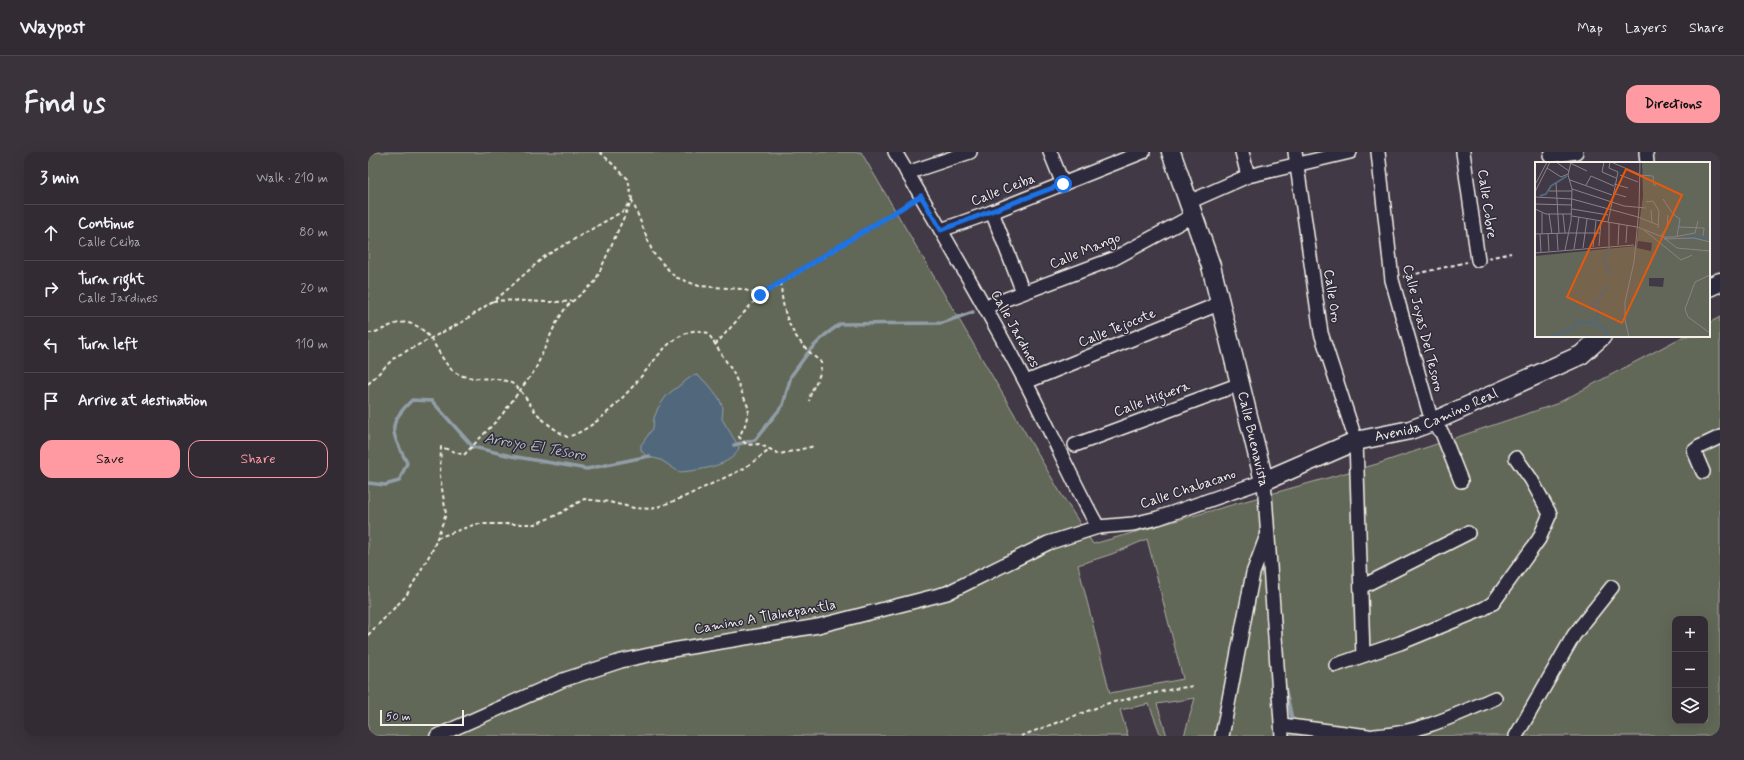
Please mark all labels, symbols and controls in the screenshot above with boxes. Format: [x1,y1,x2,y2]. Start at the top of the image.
text: Waypost [20,15,85,40]
text: Map [1577,19,1603,37]
text: Layers [1625,19,1667,37]
text: Share [1689,19,1724,37]
button: Directions [1626,85,1720,123]
text: Find us [24,86,105,123]
inset map [1535,162,1710,337]
text: 3 min [40,167,79,189]
street label: Calle Cobre [1473,168,1501,240]
street label: Calle Ceiba [968,169,1038,211]
text: Walk · 210 m [256,170,328,187]
route start [1054,175,1072,193]
text: Continue [78,214,134,234]
icon: ahead [40,222,62,244]
text: 80 m [299,224,328,241]
street label: Calle Mango [1047,229,1124,274]
text: Calle Ceiba [78,234,141,251]
street label: Calle Joyas Del Tesoro [1398,263,1448,393]
street label: Calle Oro [1319,268,1345,324]
text: Turn right [78,270,145,290]
icon: right [40,278,62,300]
text: 20 m [300,280,328,297]
route end [751,286,769,304]
street label: Calle Jardines [986,287,1044,371]
text: Calle Jardines [78,290,158,307]
street label: Calle Tejocote [1076,304,1159,352]
icon: left [40,334,62,356]
text: Turn left [78,335,138,355]
text: 110 m [295,336,328,353]
street label: Calle Higuera [1111,377,1194,423]
street label: Avenida Camino Real [1373,385,1501,446]
icon: arrive [40,390,62,412]
street label: Calle Buenavista [1233,390,1273,488]
text: Arrive at destination [78,391,207,411]
water label: Arroyo El Tesoro [483,428,588,466]
button: Save [40,440,180,478]
button: Share [188,440,328,478]
street label: Calle Chabacano [1138,465,1238,513]
street label: Camino A Tlalnepantla [693,596,837,638]
map controls [1672,616,1708,724]
button: + [1672,616,1708,652]
button: − [1672,652,1708,688]
button: layers [1672,688,1708,724]
scale bar [380,708,464,727]
text: 50 m [386,710,411,724]

